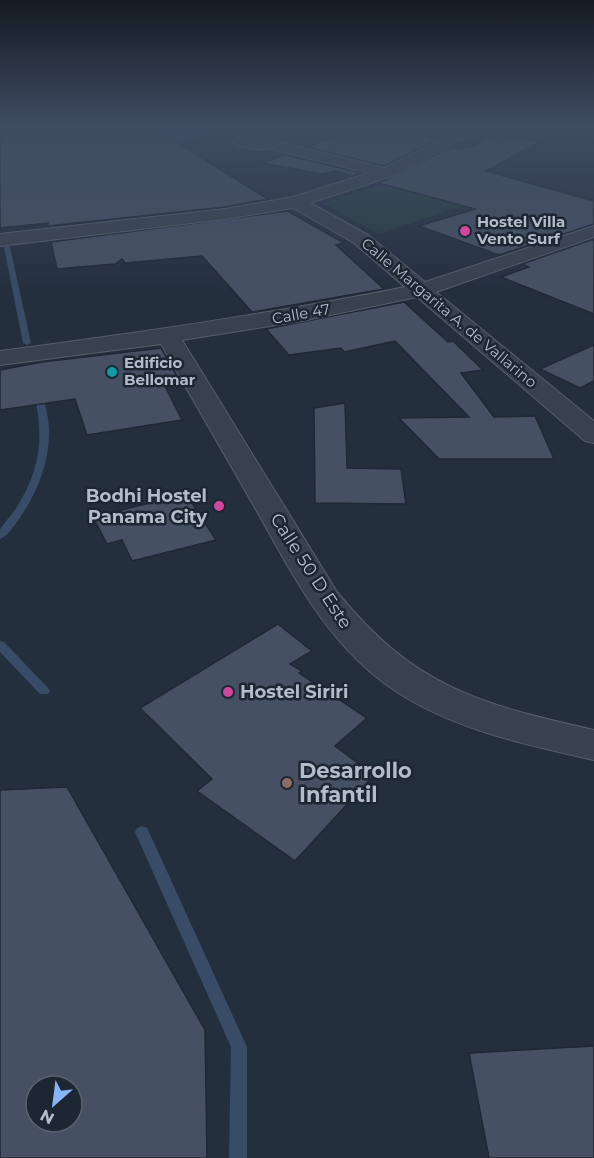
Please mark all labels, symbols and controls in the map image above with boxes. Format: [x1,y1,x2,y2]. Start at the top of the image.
place label: Hostel Villa Vento Surf [476,212,565,248]
marker: Hostel Villa Vento Surf [458,224,472,238]
street label: Calle Margarita A. de Vallarino [358,234,541,392]
street label: Calle 47 [270,299,331,328]
place label: Edificio Bellomar [124,353,196,389]
marker: Edificio Bellomar [105,365,119,379]
place label: Bodhi Hostel Panama City [86,485,207,528]
marker: Bodhi Hostel Panama City [212,499,226,513]
street label: Calle 50 D Este [265,509,357,633]
place label: Hostel Siriri [240,681,348,703]
marker: Hostel Siriri [221,685,235,699]
place label: Desarrollo Infantil [299,758,412,807]
marker: Desarrollo Infantil [280,776,294,790]
north arrow [24,1074,84,1134]
text: N [37,1105,57,1128]

